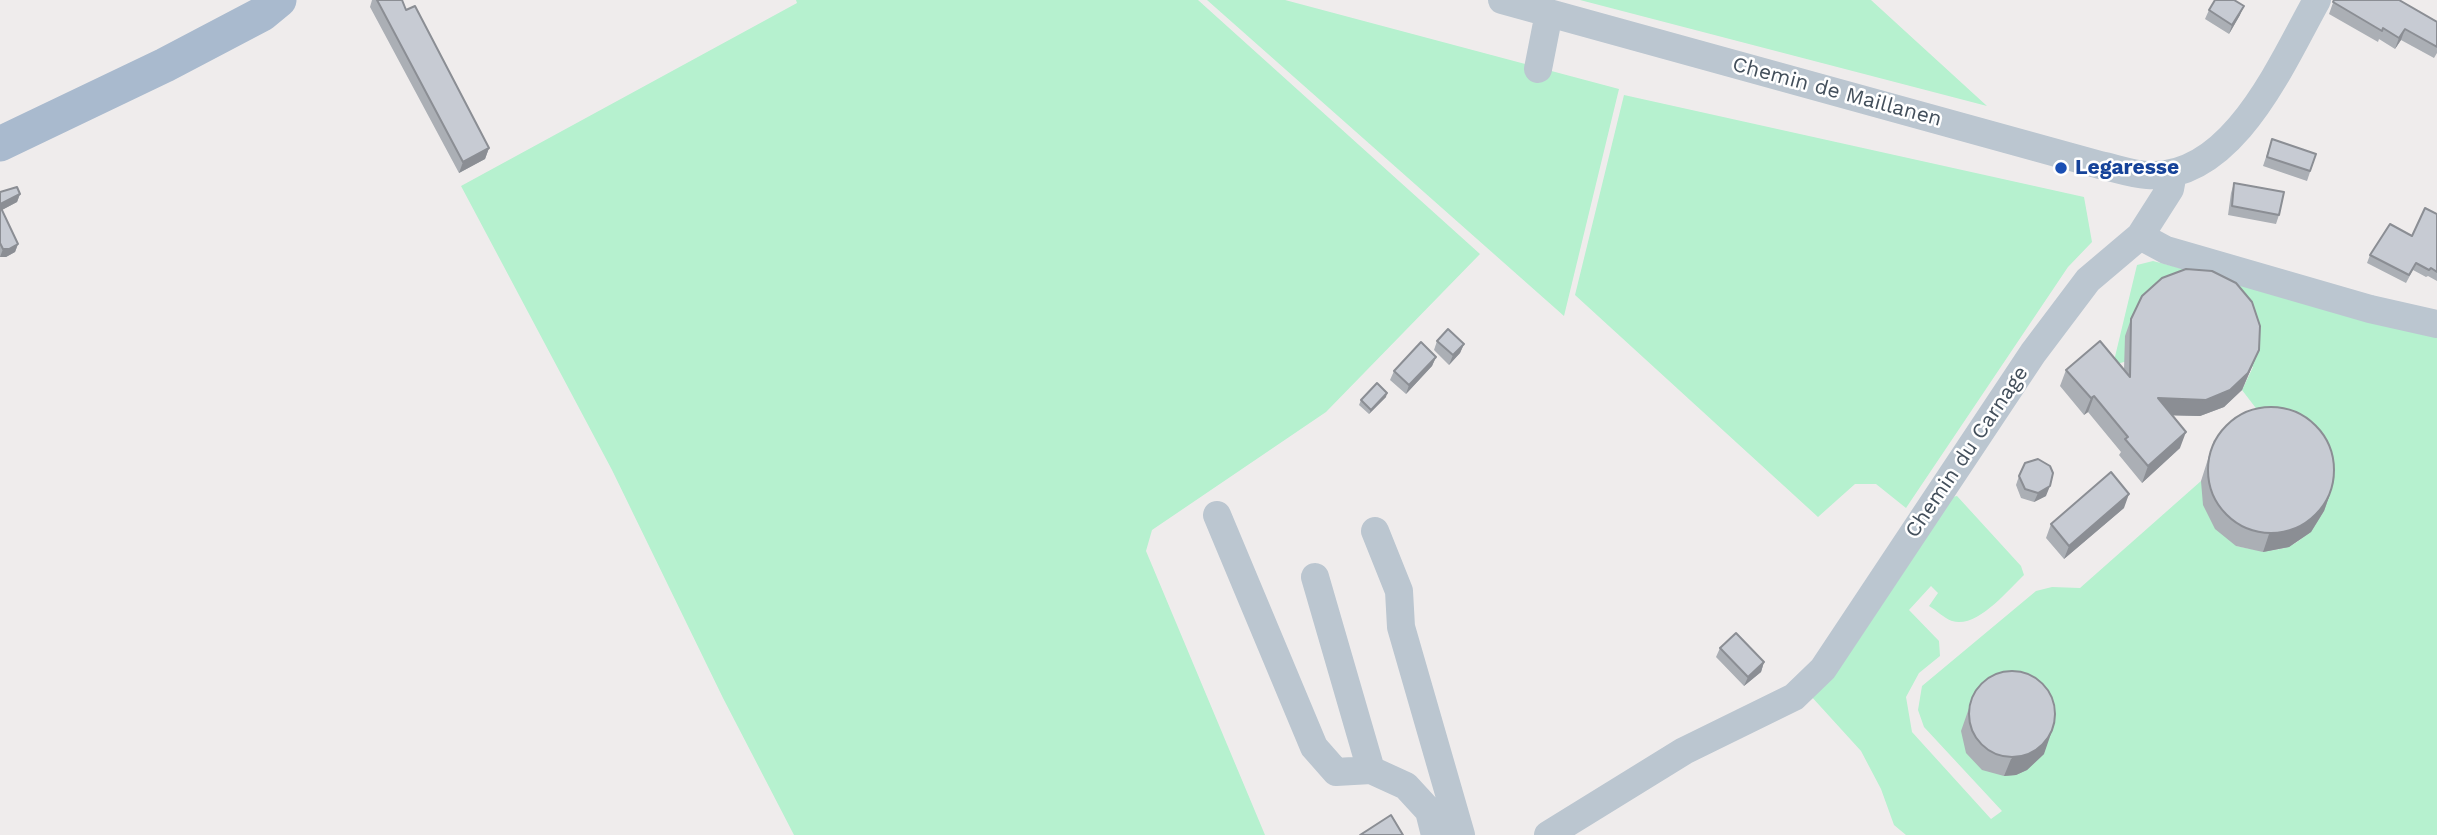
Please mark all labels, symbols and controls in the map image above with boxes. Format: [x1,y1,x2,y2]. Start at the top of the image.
street label: Chemin de Maillanen [1729,52,1945,132]
place label: Legaresse [2075,155,2179,181]
marker: Legaresse [2053,160,2069,176]
street label: Chemin du Carnage [1900,361,2034,543]

